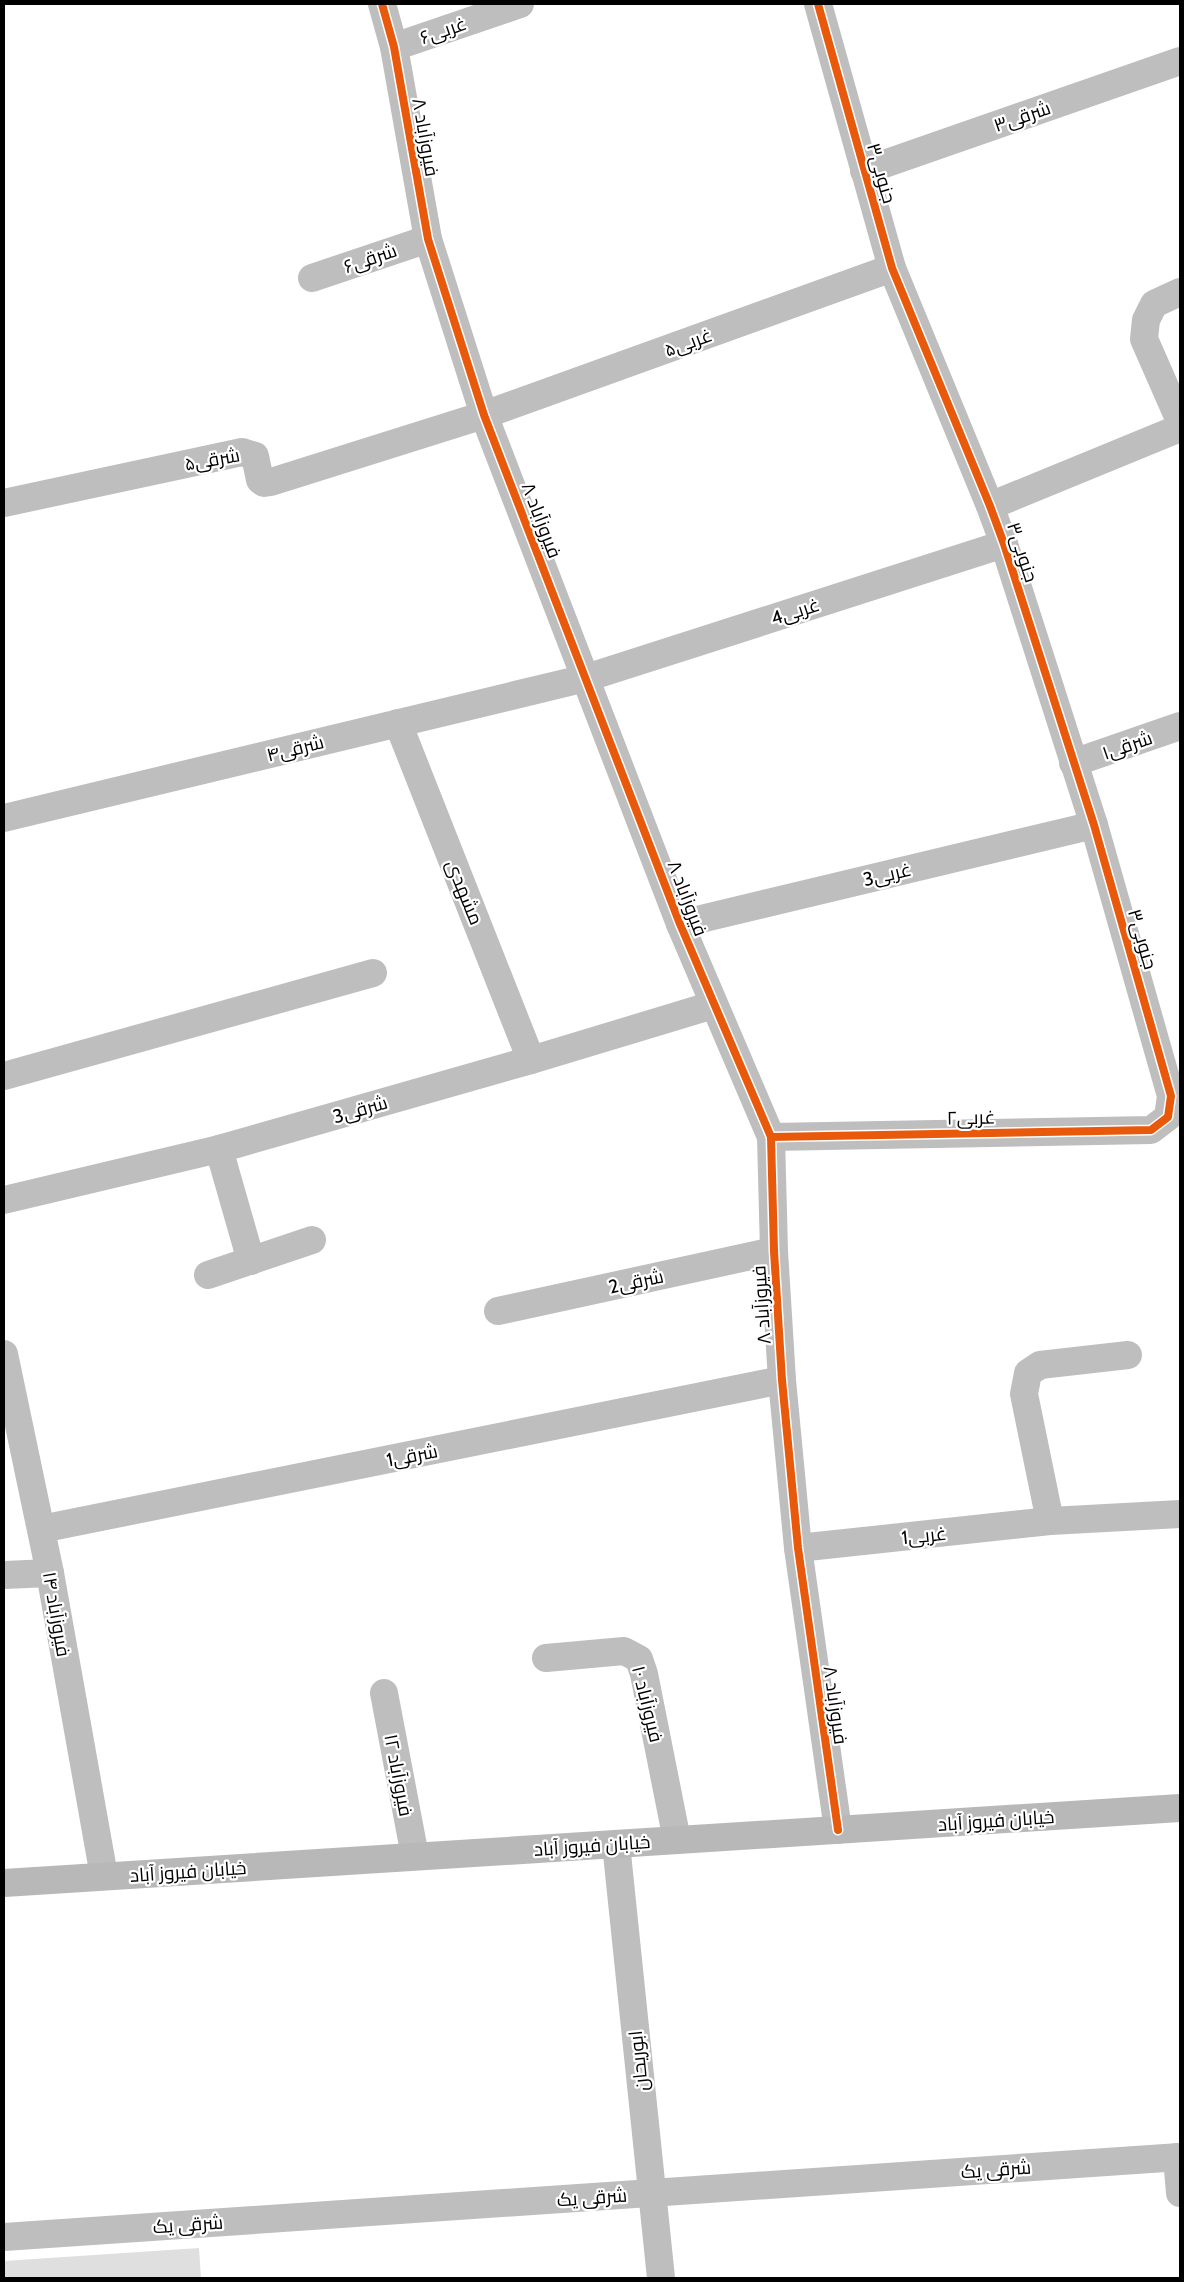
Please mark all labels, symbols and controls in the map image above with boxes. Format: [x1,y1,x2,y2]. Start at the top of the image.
street label: غربی۶ [417,12,470,49]
street label: فیروزآباد ۸ [407,96,444,178]
street label: شرقی۳ [991,96,1054,137]
street label: جنوبی۳ [862,140,901,206]
street label: شرقی۶ [341,239,400,278]
street label: غربی۵ [661,323,715,362]
street label: شرقی۵ [183,443,242,476]
street label: فیروزآباد ۸ [517,479,566,561]
street label: جنوبی۳ [1002,519,1043,585]
street label: غربی4 [768,593,822,630]
street label: شرقی۱ [1099,726,1155,765]
street label: شرقی۴ [264,730,326,767]
street label: مشهدی [441,856,488,928]
street label: فیروزآباد ۸ [663,857,712,939]
street label: غربی3 [861,858,914,891]
street label: جنوبی۳ [1123,906,1162,972]
street label: شرقی3 [330,1091,390,1128]
street label: غربی۲ [946,1106,996,1129]
street label: شرقی2 [607,1264,666,1299]
street label: فیروزآباد ۸ [747,1265,776,1345]
street label: شرقی1 [384,1439,440,1472]
street label: غربی1 [900,1522,948,1549]
street label: فیروزآباد ۱۴ [38,1570,75,1658]
street label: فیروزآباد ۱۰ [627,1663,668,1745]
street label: فیروزآباد ۸ [819,1664,852,1746]
street label: فیروزآباد ۱۲ [379,1732,418,1818]
street label: خیابان فیروز آباد [937,1805,1055,1836]
street label: خیابان فیروز آباد [533,1830,651,1861]
street label: خیابان فیروز آباد [129,1856,247,1887]
street label: ابوریحان [624,2029,653,2092]
street label: شرقی یک [960,2156,1032,2183]
street label: شرقی یک [556,2184,628,2211]
street label: شرقی یک [152,2211,224,2238]

